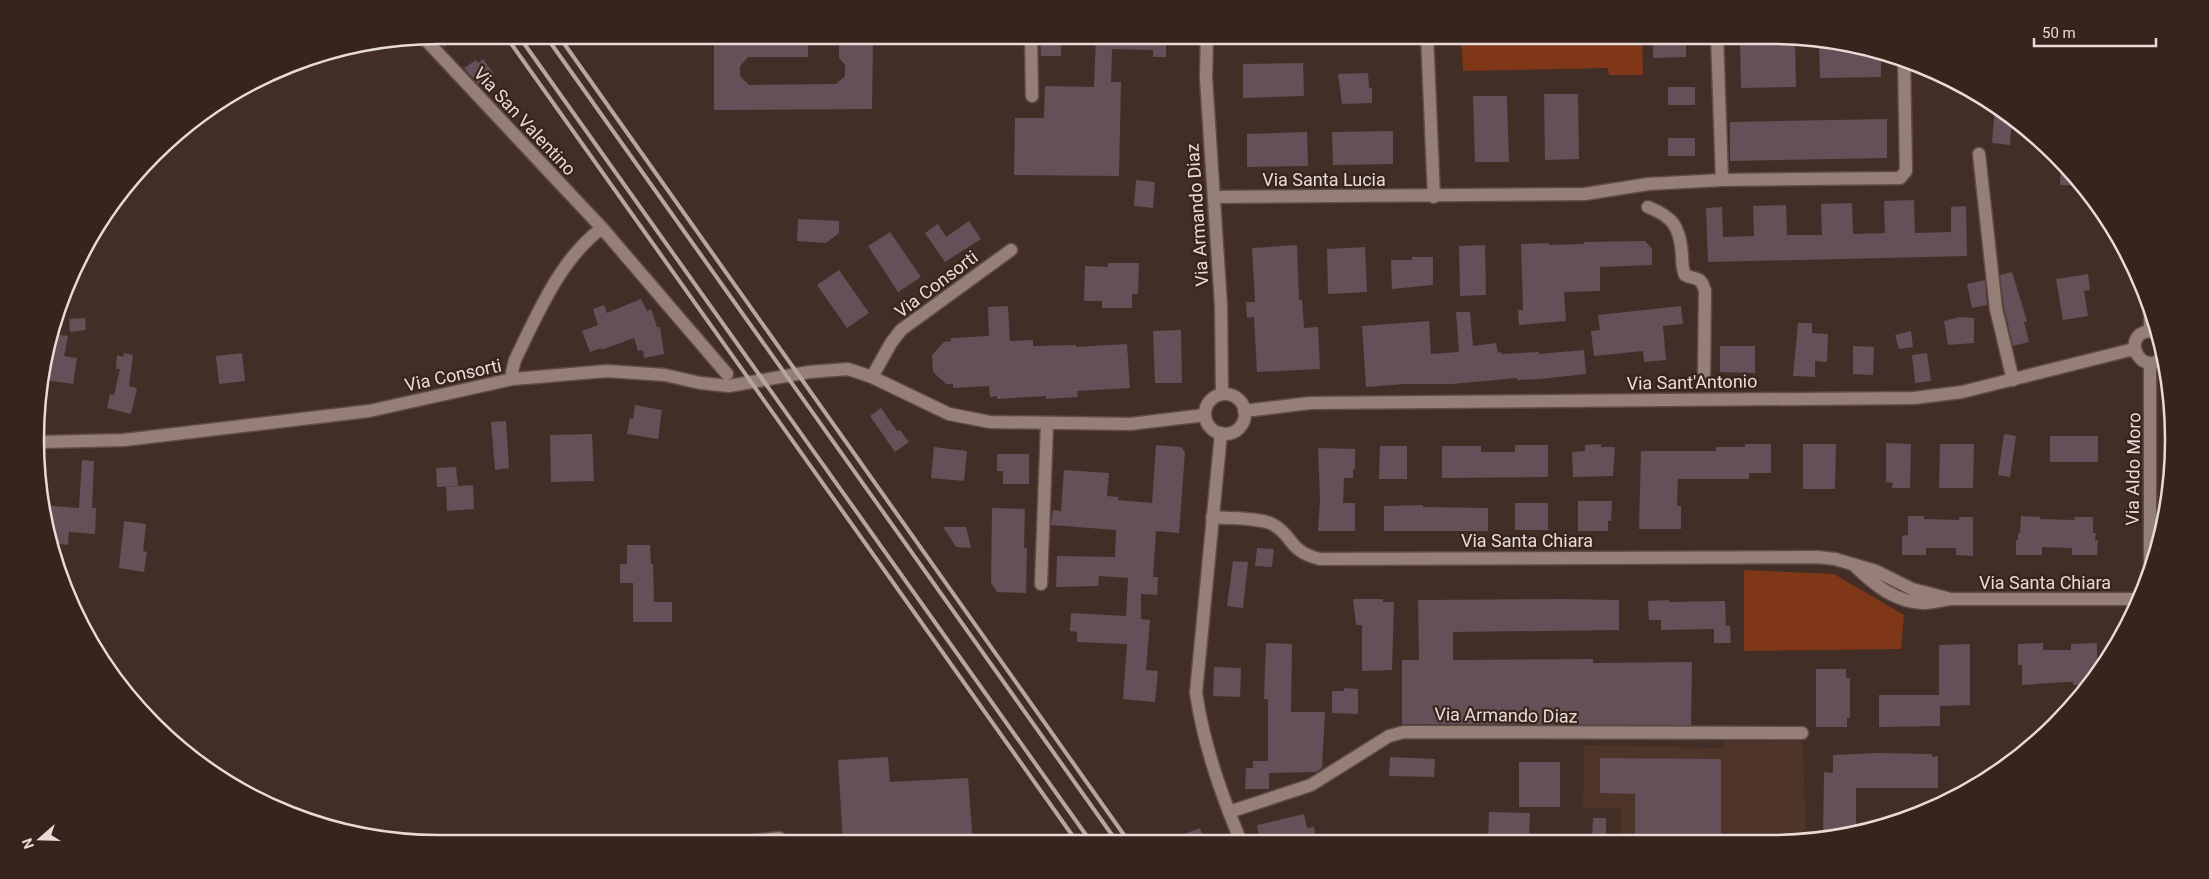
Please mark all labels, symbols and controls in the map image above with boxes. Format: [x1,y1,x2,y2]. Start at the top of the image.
scale bar [2034,15,2156,47]
text: 50 m [2042,24,2076,42]
street label: Via San Valentino [470,63,580,179]
street label: Via Armando Diaz [1182,143,1212,287]
street label: Via Santa Lucia [1262,169,1386,190]
street label: Via Consorti [890,246,982,322]
street label: Via Consorti [403,355,503,395]
street label: Via Sant'Antonio [1626,370,1758,394]
street label: Via Aldo Moro [2122,412,2144,526]
street label: Via Santa Chiara [1461,530,1593,551]
street label: Via Santa Chiara [1979,572,2111,593]
street label: Via Armando Diaz [1434,703,1578,727]
north arrow [15,814,65,864]
text: N [19,836,37,851]

